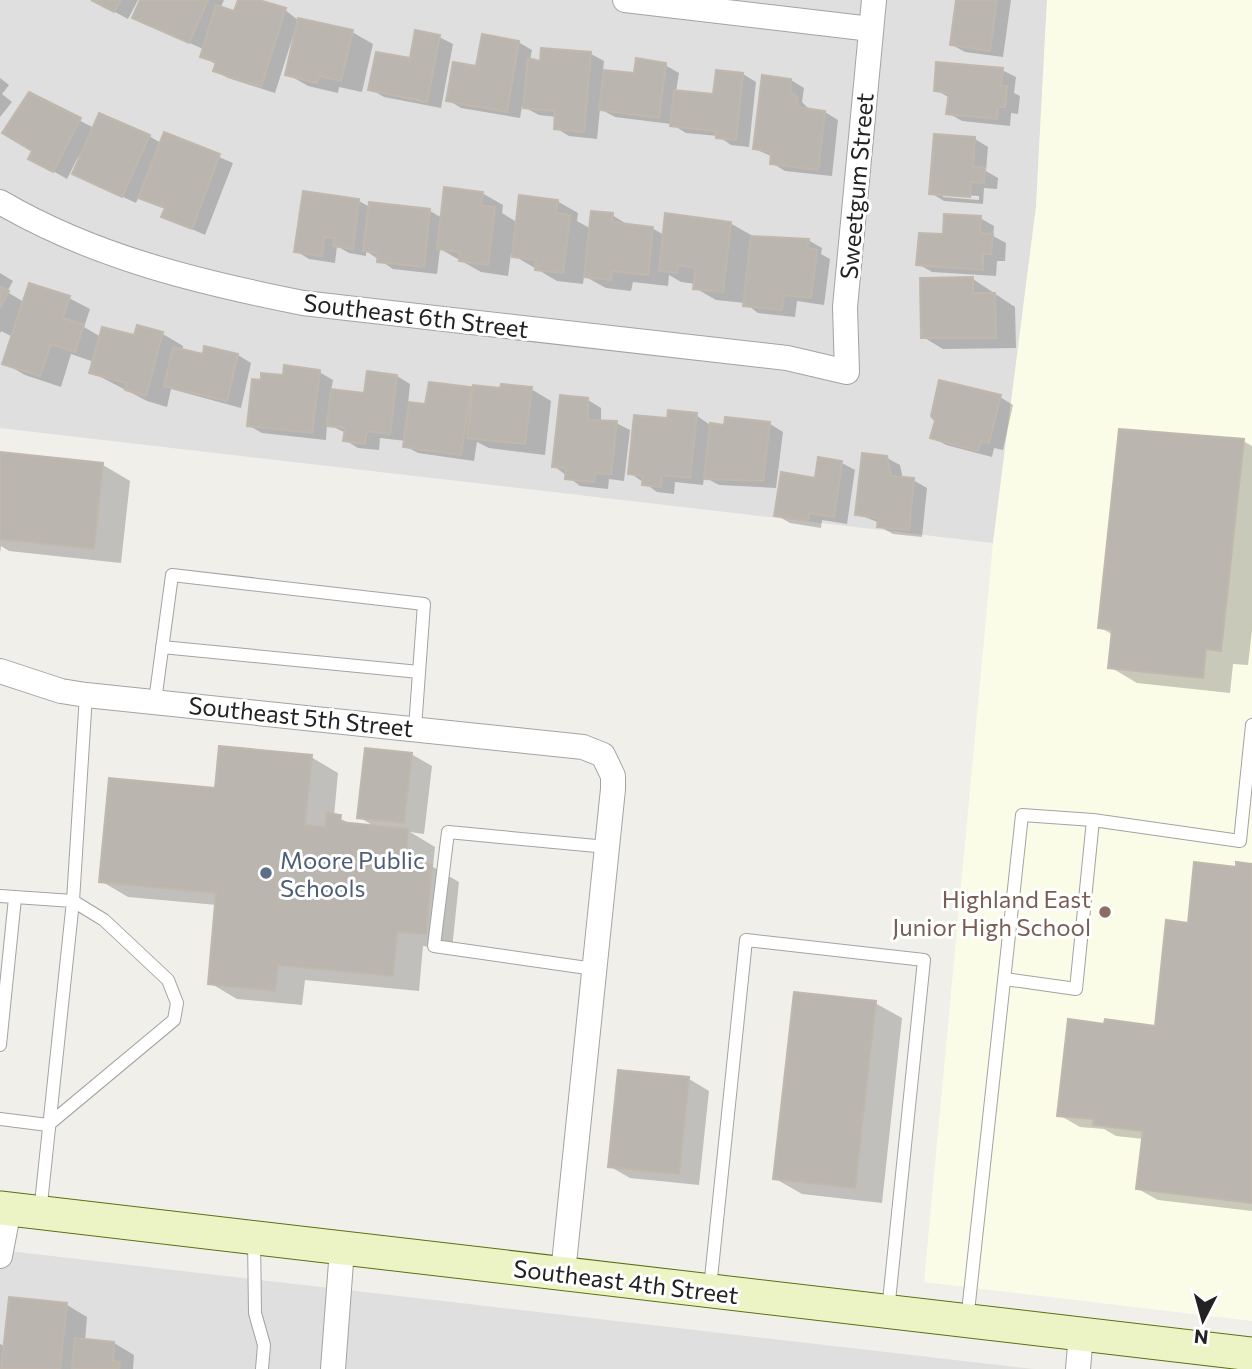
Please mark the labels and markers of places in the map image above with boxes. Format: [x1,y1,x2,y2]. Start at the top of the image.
place label: Moore Public Schools [280,845,425,902]
marker: Moore Public Schools [258,865,274,881]
place label: Highland East Junior High School [892,884,1091,941]
marker: Highland East Junior High School [1097,904,1113,920]

